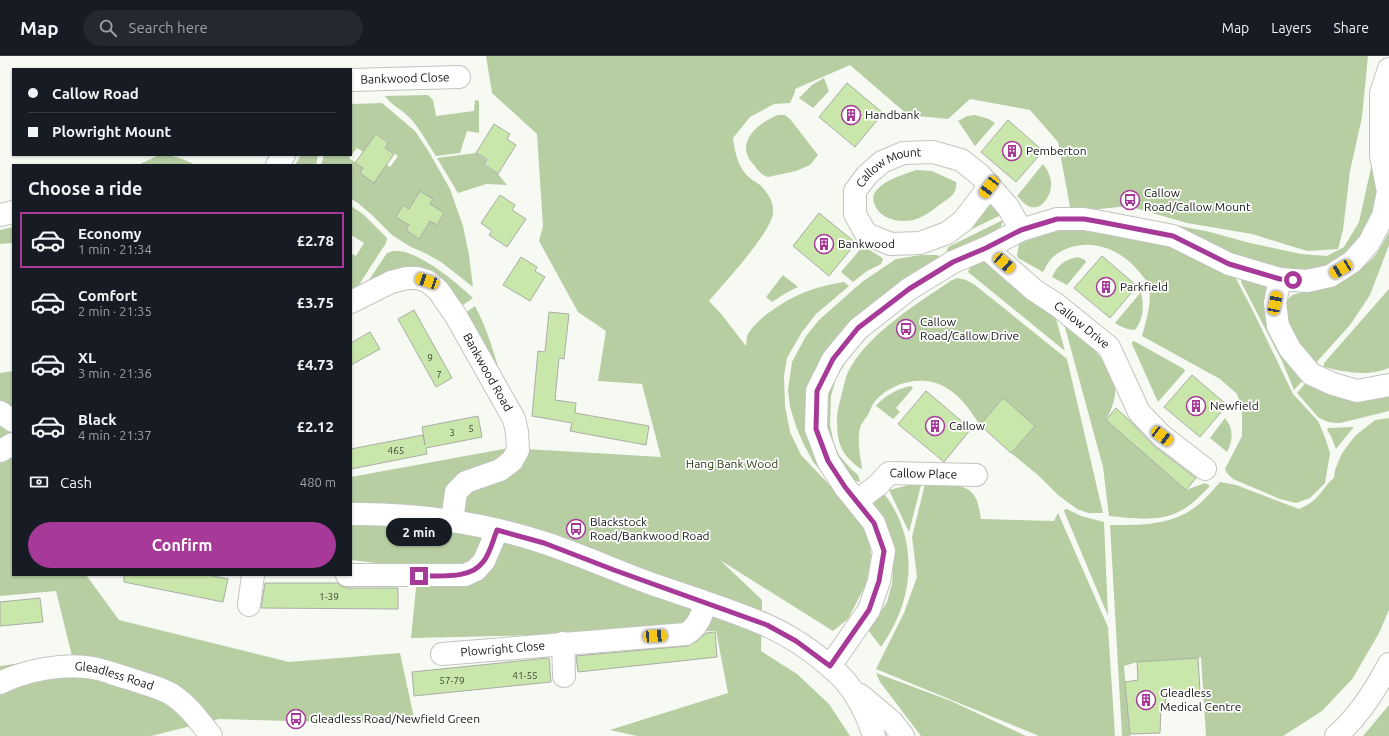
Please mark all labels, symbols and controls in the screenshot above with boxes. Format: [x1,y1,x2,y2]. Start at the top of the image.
search box [83,10,363,46]
text: Map [20,17,59,39]
icon: search [97,17,119,39]
text: Search here [129,19,208,36]
text: Map [1222,20,1249,36]
text: Layers [1271,20,1311,36]
text: Share [1333,20,1369,36]
street label: Bankwood Close [360,70,450,86]
text: Callow Road [52,85,139,102]
building icon: Handbank [840,104,862,126]
place label: Handbank [865,108,920,121]
text: Plowright Mount [52,123,171,140]
building icon: Pemberton [1001,140,1023,162]
place label: Pemberton [1026,144,1087,157]
street label: Callow Mount [853,145,922,190]
car [977,174,1001,200]
text: Choose a ride [28,178,142,198]
place label: Callow Road/Callow Mount [1144,186,1251,213]
bus stop icon: Callow Road/Callow Mount [1119,189,1141,211]
icon: car [30,222,66,258]
text: Economy [78,225,142,242]
text: £2.78 [296,232,334,249]
building icon: Bankwood [813,233,835,255]
place label: Bankwood [838,237,895,250]
text: 1 min · 21:34 [78,242,152,256]
car [991,251,1017,275]
car [1328,258,1354,280]
route start [1284,271,1302,289]
car [414,272,440,290]
building icon: Parkfield [1095,276,1117,298]
place label: Parkfield [1120,280,1168,293]
icon: car [30,284,66,320]
text: Comfort [78,287,137,304]
car [1267,290,1283,316]
text: £3.75 [296,294,334,311]
street label: Callow Drive [1052,298,1112,351]
text: 2 min · 21:35 [78,304,152,318]
place label: Callow Road/Callow Drive [920,315,1019,342]
bus stop icon: Callow Road/Callow Drive [895,318,917,340]
street label: Bankwood Road [461,331,515,413]
icon: car [30,346,66,382]
text: XL [78,349,96,366]
house number: 9 [427,352,433,363]
text: £4.73 [296,356,334,373]
text: 3 min · 21:36 [78,366,152,380]
house number: 7 [436,369,442,380]
building icon: Newfield [1185,395,1207,417]
place label: Newfield [1210,399,1259,412]
icon: car [30,408,66,444]
text: Black [78,411,117,428]
building icon: Callow [924,415,946,437]
text: £2.12 [296,418,334,435]
place label: Callow [949,419,986,432]
house number: 5 [468,423,474,434]
car [1149,424,1175,448]
house number: 3 [449,427,455,438]
text: 4 min · 21:37 [78,428,152,442]
house number: 465 [388,445,404,456]
park label: Hang Bank Wood [686,457,778,470]
street label: Callow Place [889,466,957,481]
icon: cash [28,471,50,493]
text: Cash [60,474,92,491]
text: 480 m [300,475,336,489]
place label: Blackstock Road/Bankwood Road [590,515,710,542]
callout: 2 min [386,518,452,546]
bus stop icon: Blackstock Road/Bankwood Road [565,518,587,540]
button: Confirm [28,522,336,568]
text: 2 min [403,525,435,539]
route end [410,567,428,585]
house number: 1-39 [319,591,339,602]
car [643,629,667,643]
street label: Plowright Close [460,639,546,658]
street label: Gleadless Road [75,659,156,692]
house number: 41-55 [512,670,538,681]
house number: 57-79 [439,675,465,686]
place label: Gleadless Medical Centre [1160,686,1241,713]
building icon: Gleadless Medical Centre [1135,689,1157,711]
bus stop icon: Gleadless Road/Newfield Green [285,708,307,730]
place label: Gleadless Road/Newfield Green [310,712,480,725]

